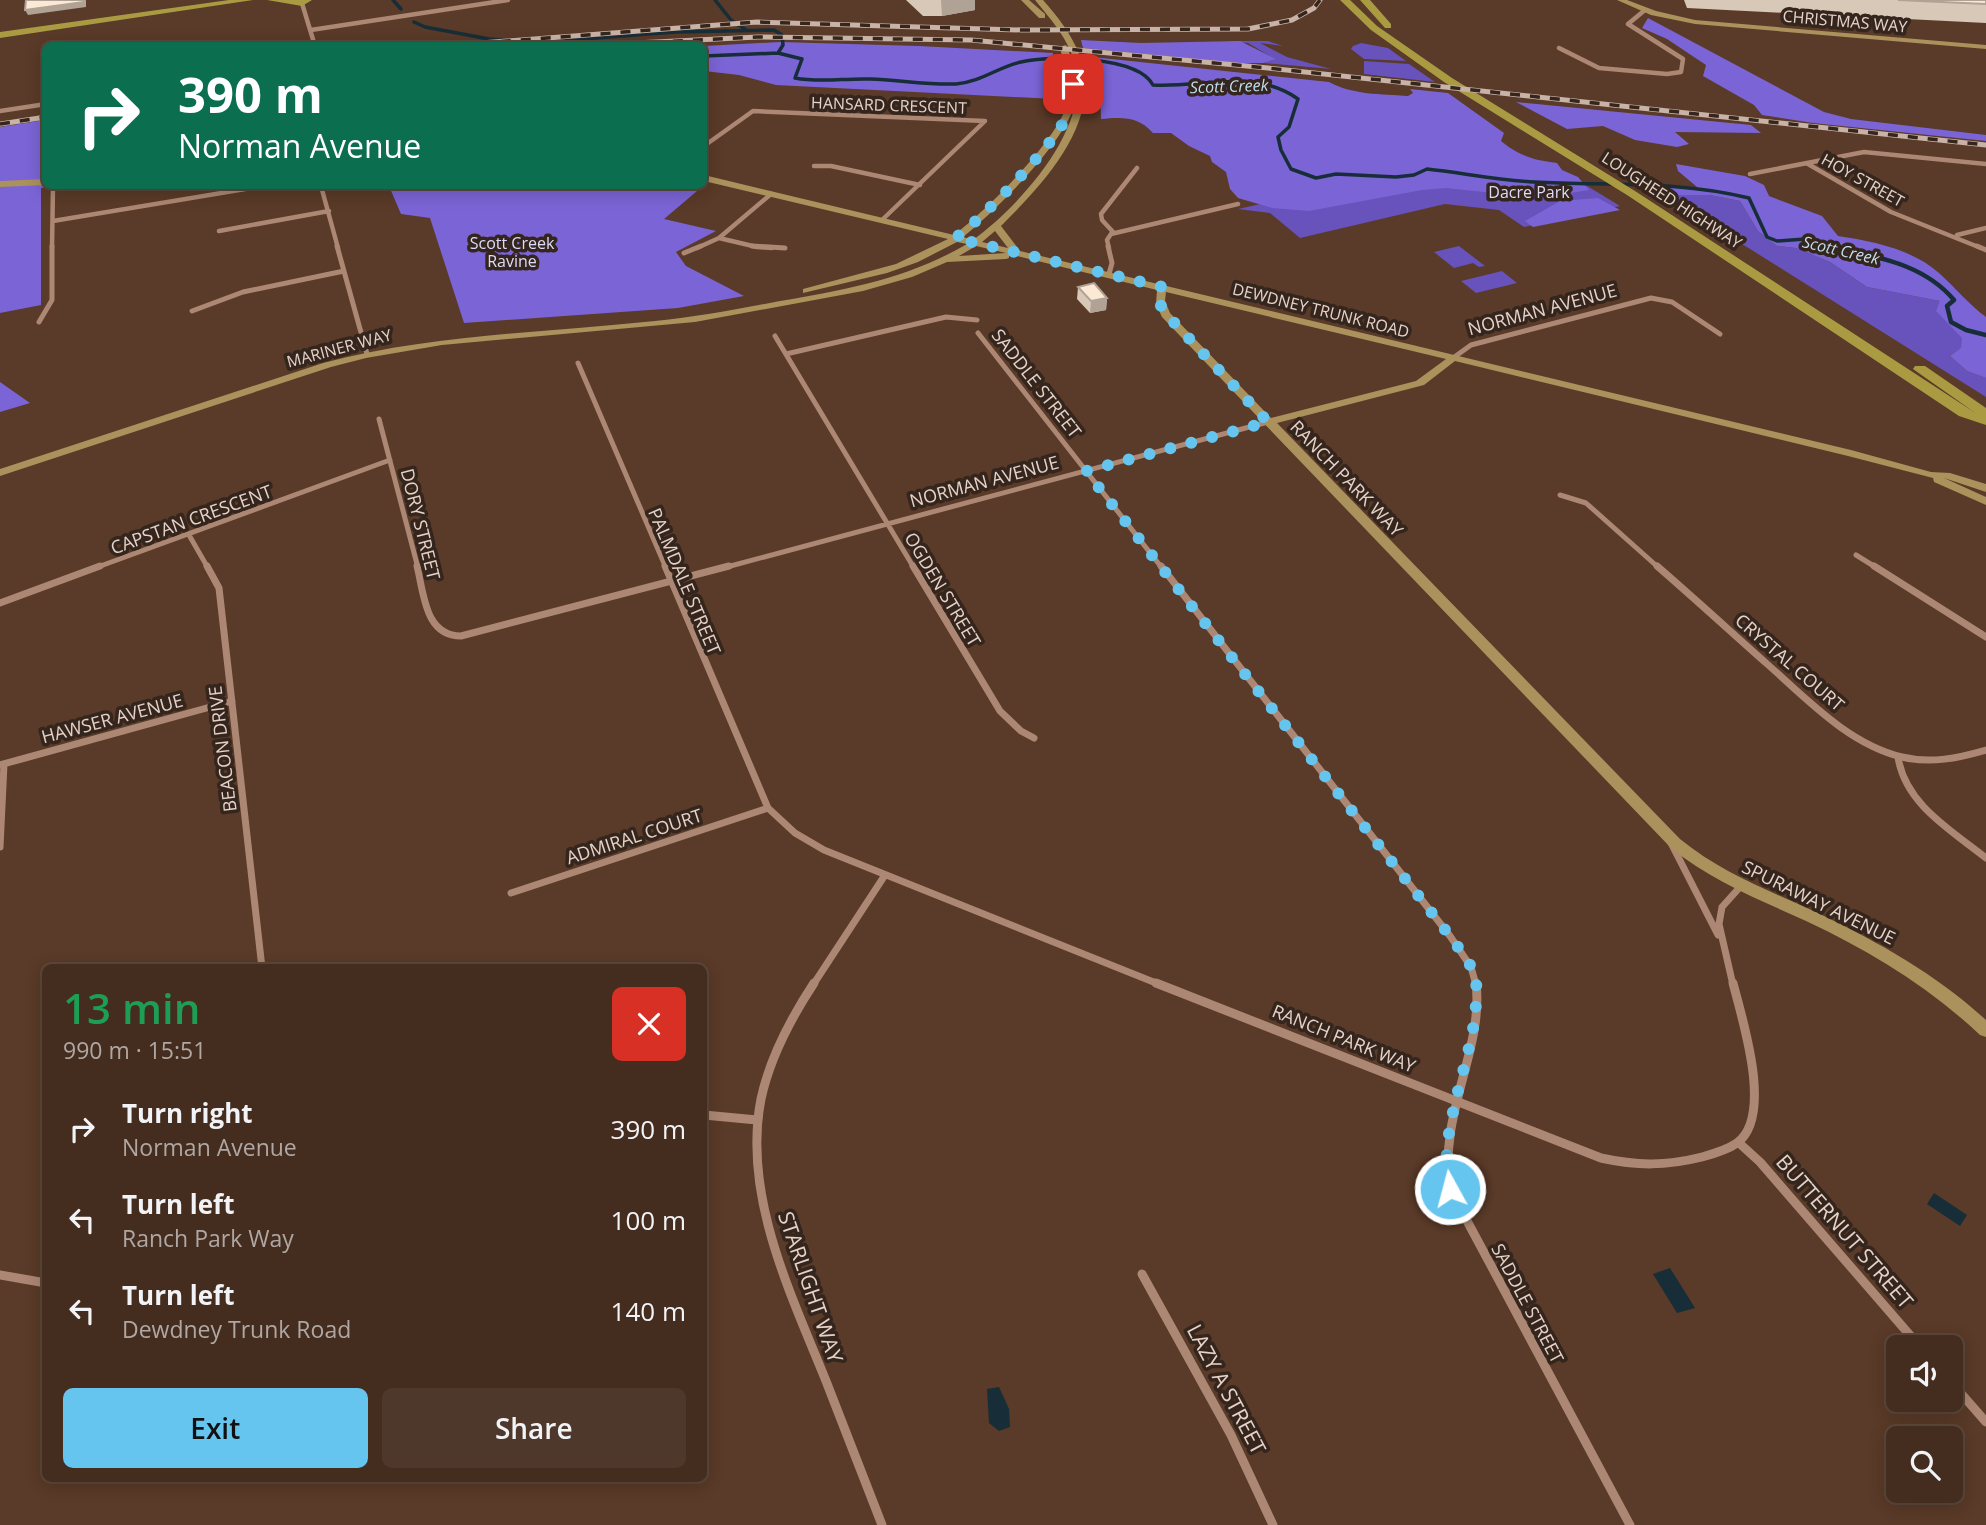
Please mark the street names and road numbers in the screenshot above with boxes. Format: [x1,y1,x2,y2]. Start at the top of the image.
street label: CHRISTMAS WAY [1782,5,1908,37]
street label: HANSARD CRESCENT [811,91,967,119]
street label: LOUGHEED HIGHWAY [1598,146,1746,254]
street label: HOY STREET [1818,148,1908,212]
street label: DEWDNEY TRUNK ROAD [1230,277,1412,343]
street label: NORMAN AVENUE [1465,278,1619,340]
street label: MARINER WAY [284,323,394,373]
street label: SADDLE STREET [987,323,1087,443]
street label: RANCH PARK WAY [1285,415,1409,542]
street label: NORMAN AVENUE [907,450,1061,512]
street label: DORY STREET [396,466,446,582]
street label: CAPSTAN CRESCENT [107,479,275,559]
street label: PALMDALE STREET [643,504,727,658]
street label: OGDEN STREET [899,527,987,651]
street label: CRYSTAL COURT [1730,608,1850,716]
street label: BEACON DRIVE [202,685,242,813]
street label: HAWSER AVENUE [39,688,185,748]
street label: ADMIRAL COURT [563,803,705,869]
street label: SPURAWAY AVENUE [1738,854,1900,950]
street label: RANCH PARK WAY [1269,998,1420,1078]
street label: BUTTERNUT STREET [1770,1148,1920,1314]
street label: STARLIGHT WAY [772,1208,850,1367]
street label: SADDLE STREET [1486,1239,1570,1367]
street label: LAZY A STREET [1181,1319,1273,1459]

